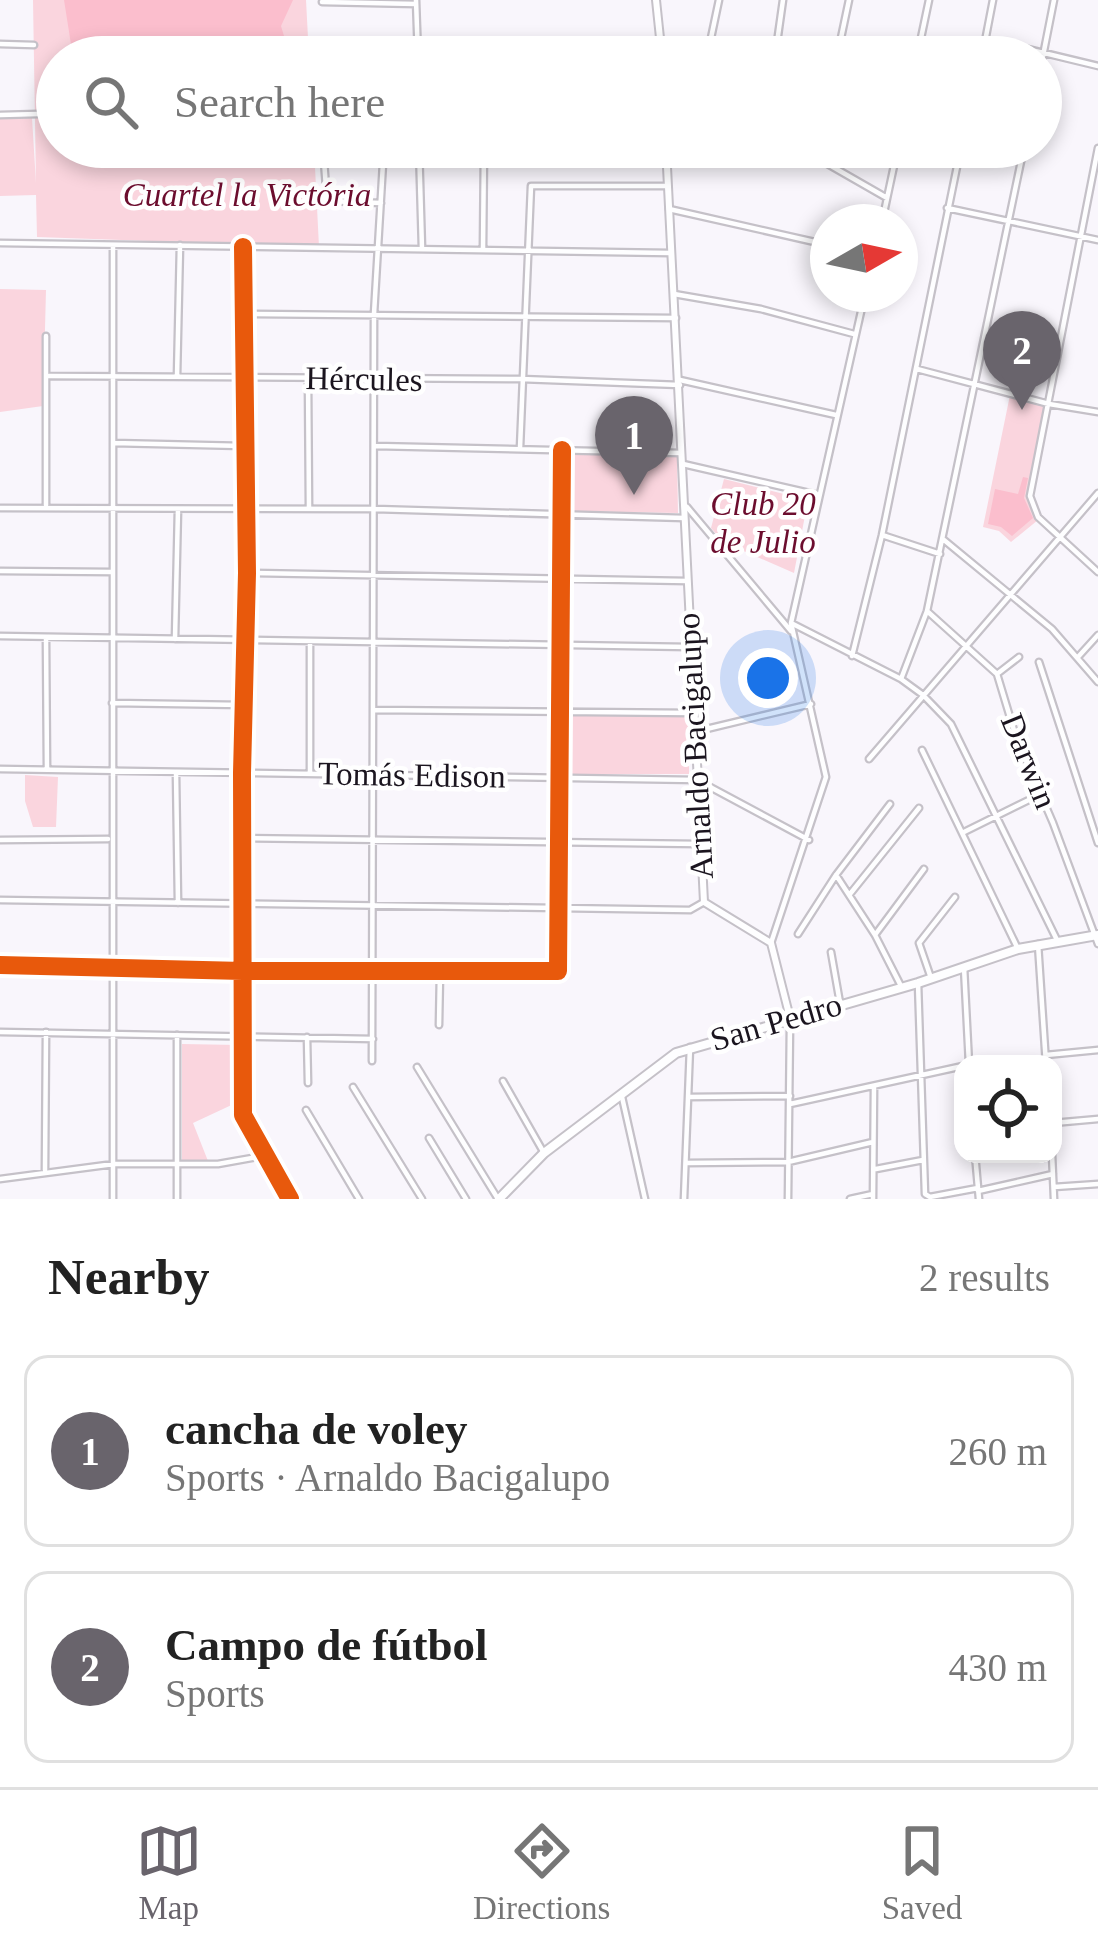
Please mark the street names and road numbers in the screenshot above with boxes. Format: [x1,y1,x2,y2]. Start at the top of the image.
street label: Hércules [305,360,423,398]
street label: Arnaldo Bacigalupo [670,612,720,880]
street label: Darwin [994,708,1064,814]
street label: Tomás Edison [318,755,506,795]
street label: San Pedro [706,986,846,1058]

